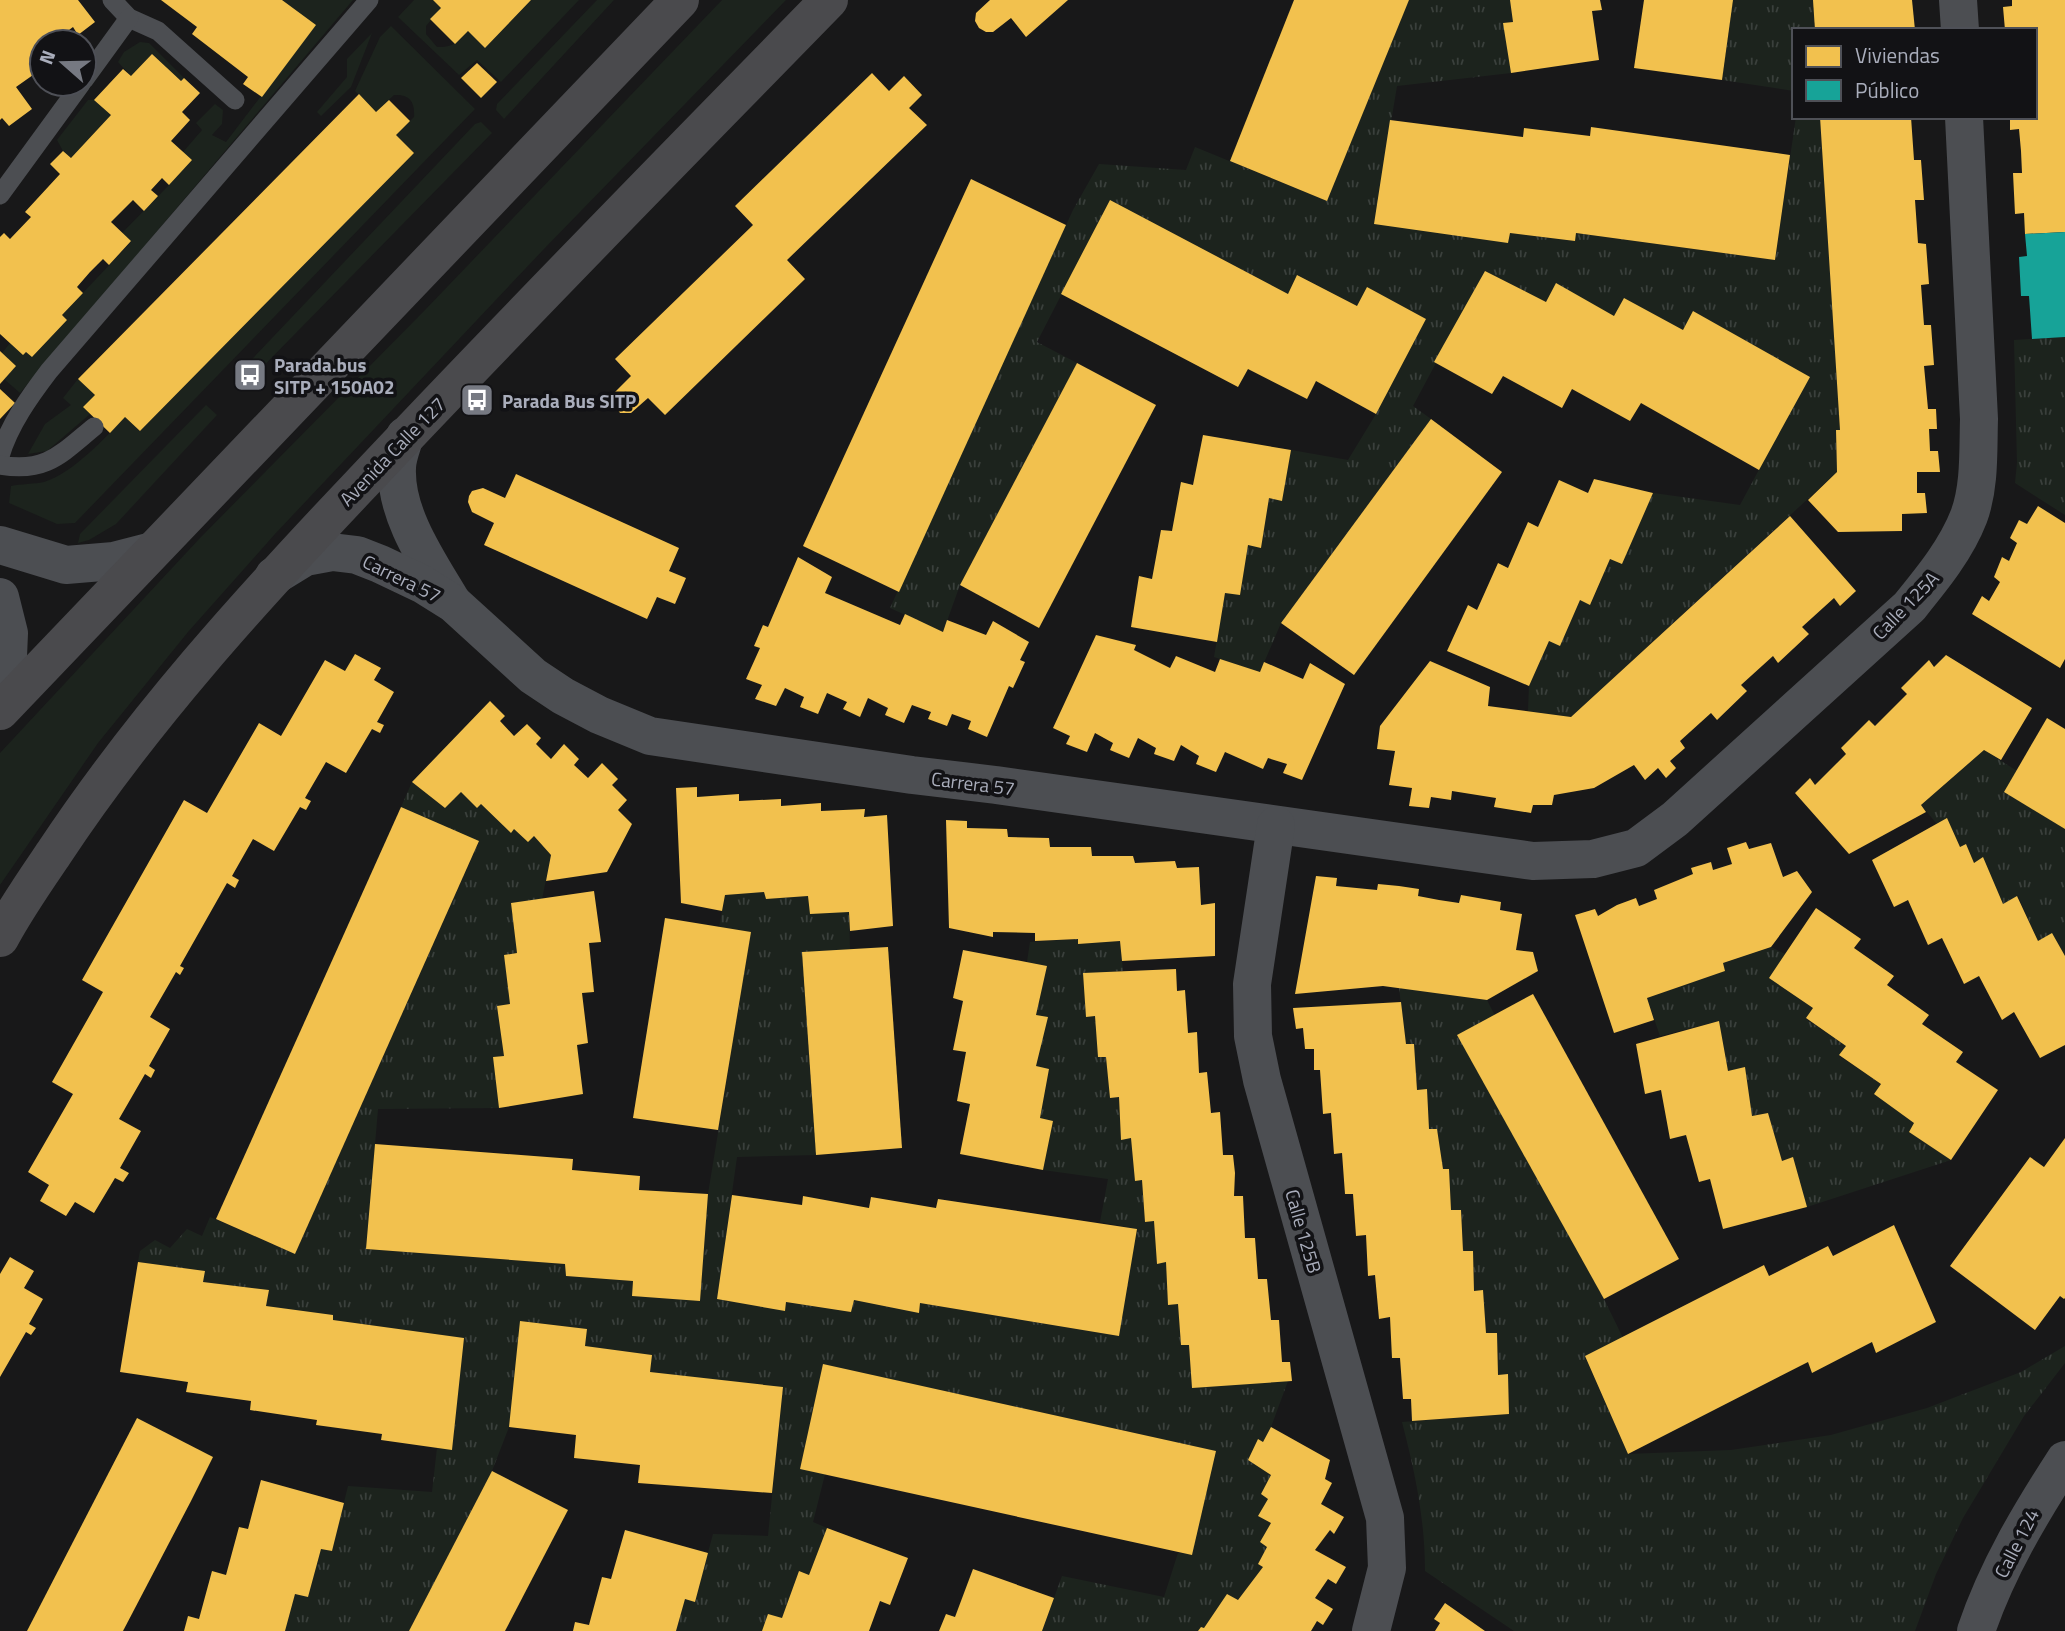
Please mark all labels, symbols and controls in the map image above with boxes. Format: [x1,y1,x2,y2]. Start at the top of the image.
north arrow [28,28,98,98]
legend [1792,28,2037,119]
text: Viviendas [1855,39,1940,71]
text: N [31,46,62,68]
text: Público [1855,74,1919,106]
place label: Parada.bus SITP + 150A02 [274,350,395,401]
bus stop icon: Parada.bus SITP + 150A02 [231,356,269,394]
bus stop icon: Parada Bus SITP [458,381,496,419]
place label: Parada Bus SITP [502,386,636,415]
street label: Avenida Calle 127 [332,390,452,512]
street label: Carrera 57 [358,547,446,609]
street label: Calle 125A [1865,564,1945,646]
street label: Carrera 57 [930,763,1016,803]
street label: Calle 125B [1278,1186,1330,1276]
street label: Calle 124 [1986,1503,2046,1583]

